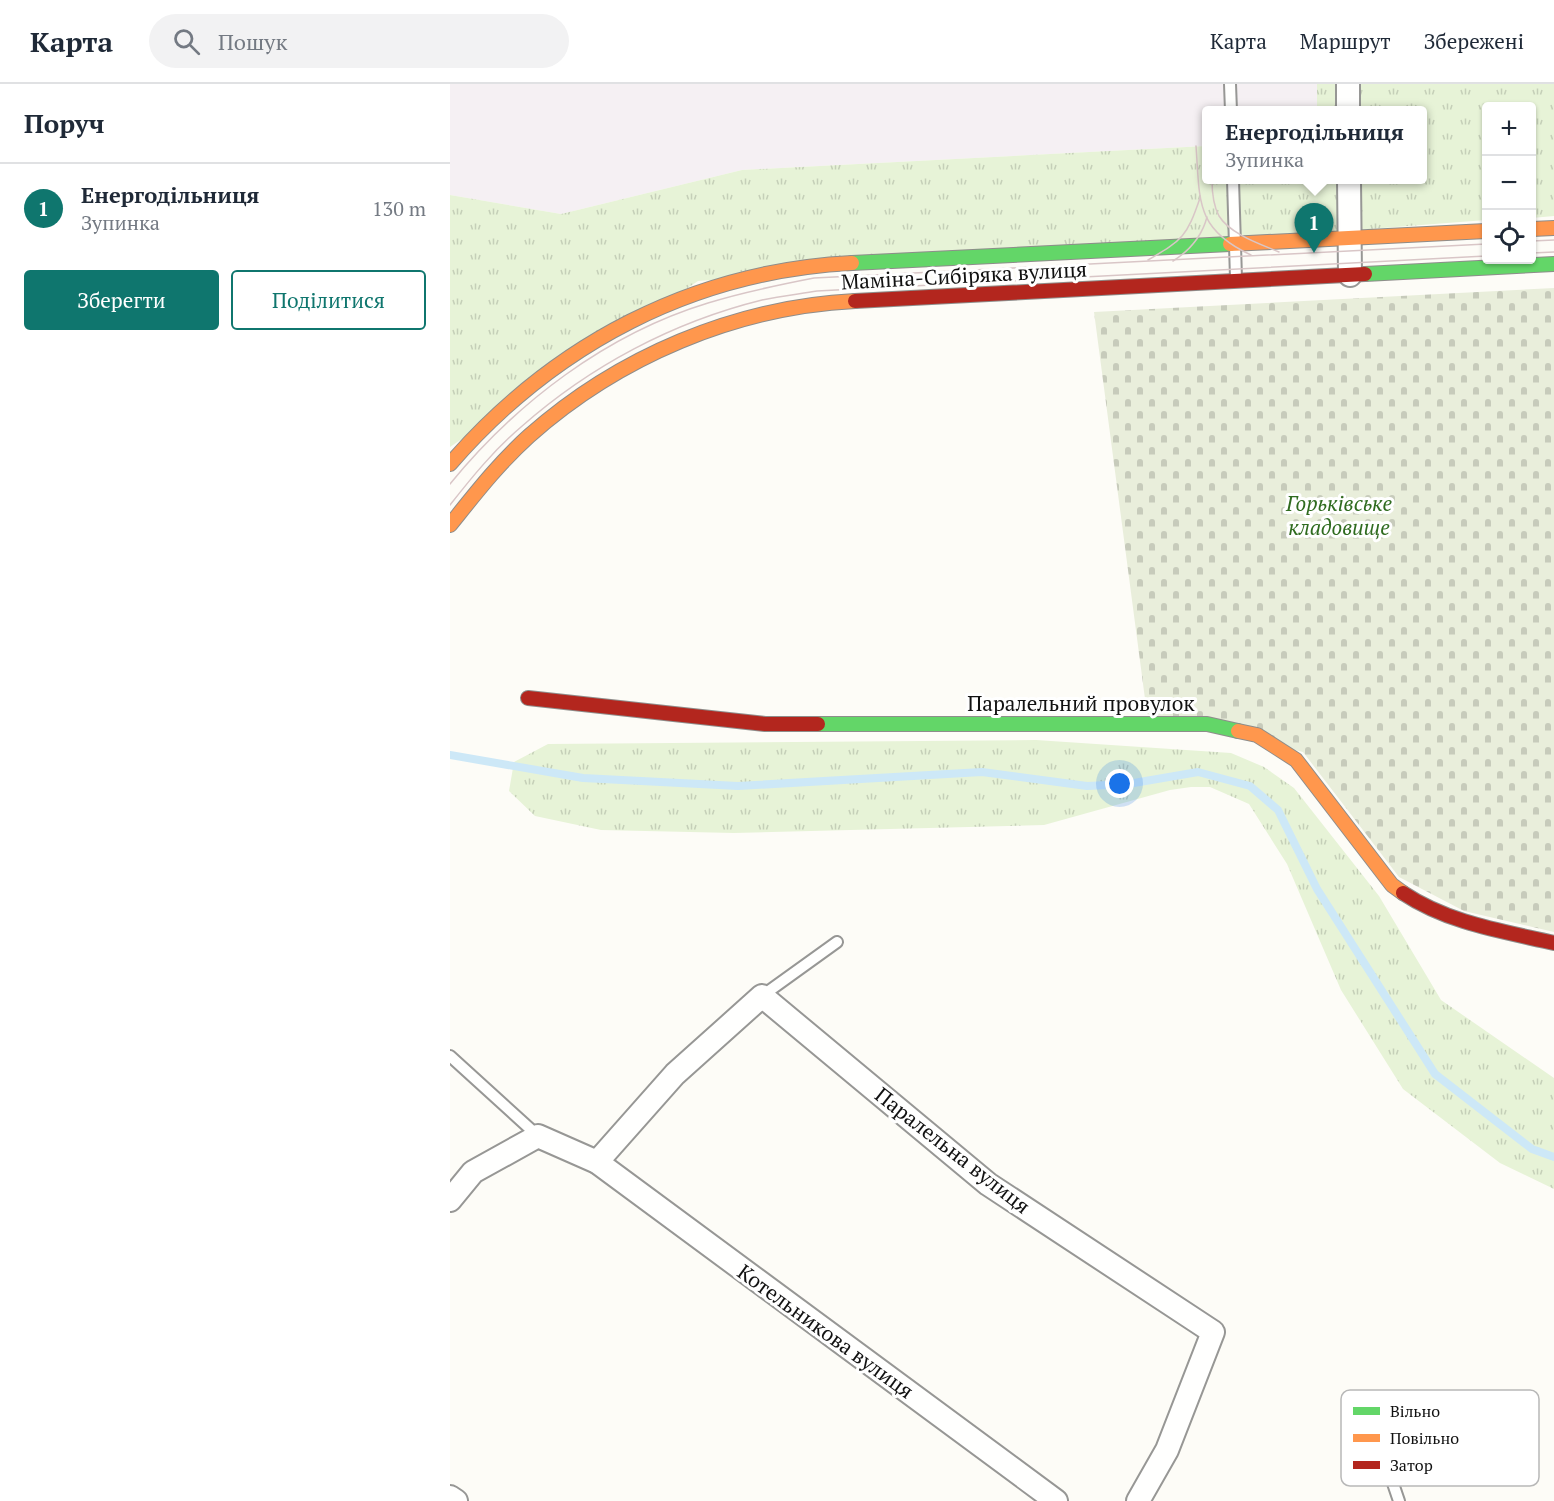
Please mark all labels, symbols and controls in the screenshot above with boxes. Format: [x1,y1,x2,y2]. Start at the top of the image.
search box [149,14,569,68]
text: Карта [30,23,113,60]
icon: search [170,25,203,58]
text: Пошук [218,27,287,56]
text: Карта [1210,27,1267,55]
text: Маршрут [1300,27,1391,55]
text: Збережені [1424,27,1524,55]
map controls [1482,102,1536,264]
button: + [1482,102,1536,156]
text: Поруч [24,106,105,140]
popup [1202,106,1427,184]
text: Енергодільниця [1225,117,1404,146]
text: Зупинка [1225,146,1304,173]
button: − [1482,156,1536,210]
text: Енергодільниця [81,180,259,209]
text: 1 [38,195,49,222]
text: 130 m [372,195,426,222]
pin: 1 [1294,204,1334,253]
text: Зупинка [81,209,160,236]
button: locate [1482,210,1536,264]
street label: Маміна-Сибіряка вулиця [840,255,1088,295]
button: Зберегти [24,270,219,330]
button: Поділитися [231,270,426,330]
park label: Горьківське кладовище [1285,489,1393,541]
street label: Паралельний провулок [967,689,1195,717]
your location [1105,769,1134,798]
street label: Паралельна вулиця [870,1081,1036,1219]
street label: Котельникова вулиця [732,1258,920,1404]
legend [1341,1390,1539,1486]
text: Вільно [1390,1400,1440,1422]
text: Повільно [1390,1427,1459,1449]
text: Затор [1390,1454,1433,1476]

